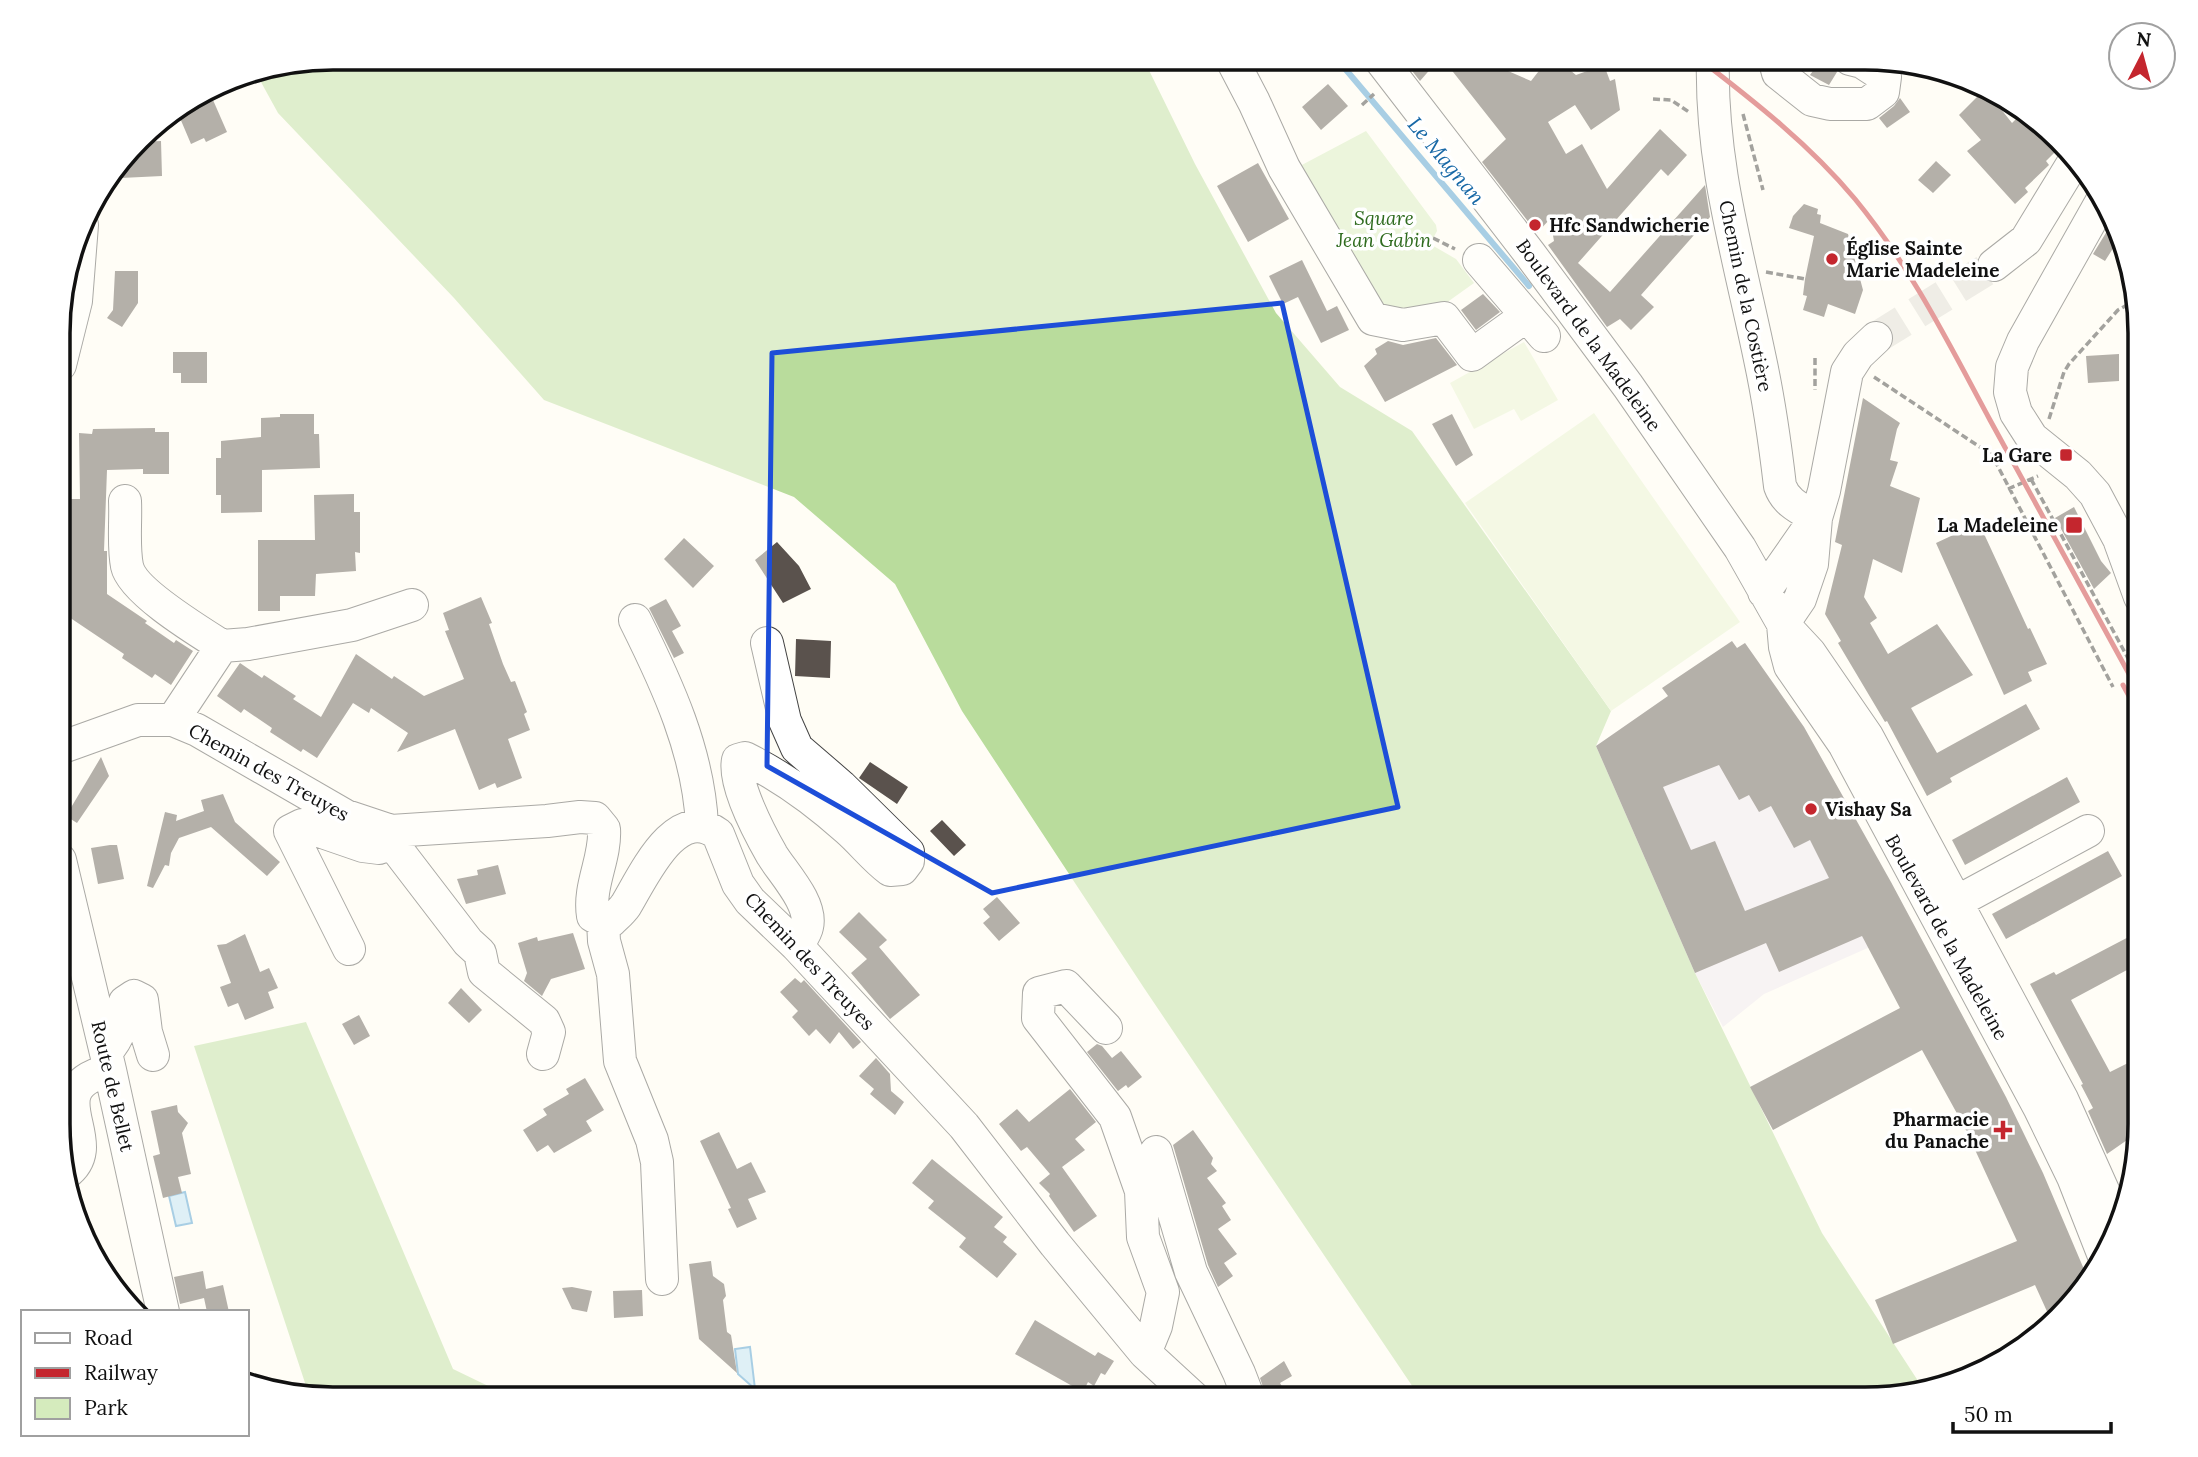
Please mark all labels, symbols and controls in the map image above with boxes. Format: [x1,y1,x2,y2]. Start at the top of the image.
north arrow [2107,21,2177,91]
text: N [2135,26,2153,52]
water label: Le Magnan [1402,111,1491,210]
street label: Chemin de la Costière [1714,198,1778,394]
park label: Square Jean Gabin [1335,206,1432,252]
place label: Hfc Sandwicherie [1549,213,1709,237]
marker: Hfc Sandwicherie [1527,217,1543,233]
street label: Boulevard de la Madeleine [1511,234,1667,436]
place label: Église Sainte Marie Madeleine [1846,236,1999,282]
marker: Église Sainte Marie Madeleine [1824,251,1840,267]
place label: La Gare [1982,443,2052,467]
marker: La Gare [2058,447,2074,463]
place label: La Madeleine [1937,513,2058,537]
marker: La Madeleine [2064,515,2084,535]
street label: Chemin des Treuyes [185,718,354,826]
place label: Vishay Sa [1825,797,1912,821]
marker: Vishay Sa [1803,801,1819,817]
street label: Boulevard de la Madeleine [1880,830,2014,1044]
street label: Chemin des Treuyes [740,887,880,1035]
street label: Route de Bellet [86,1018,140,1154]
place label: Pharmacie du Panache [1885,1107,1989,1153]
marker: Pharmacie du Panache [1995,1122,2011,1138]
legend [21,1310,248,1436]
text: Road [84,1324,133,1351]
text: Railway [84,1359,158,1386]
scale bar [1953,1390,2110,1434]
text: Park [84,1394,128,1421]
text: 50 m [1964,1401,2013,1428]

